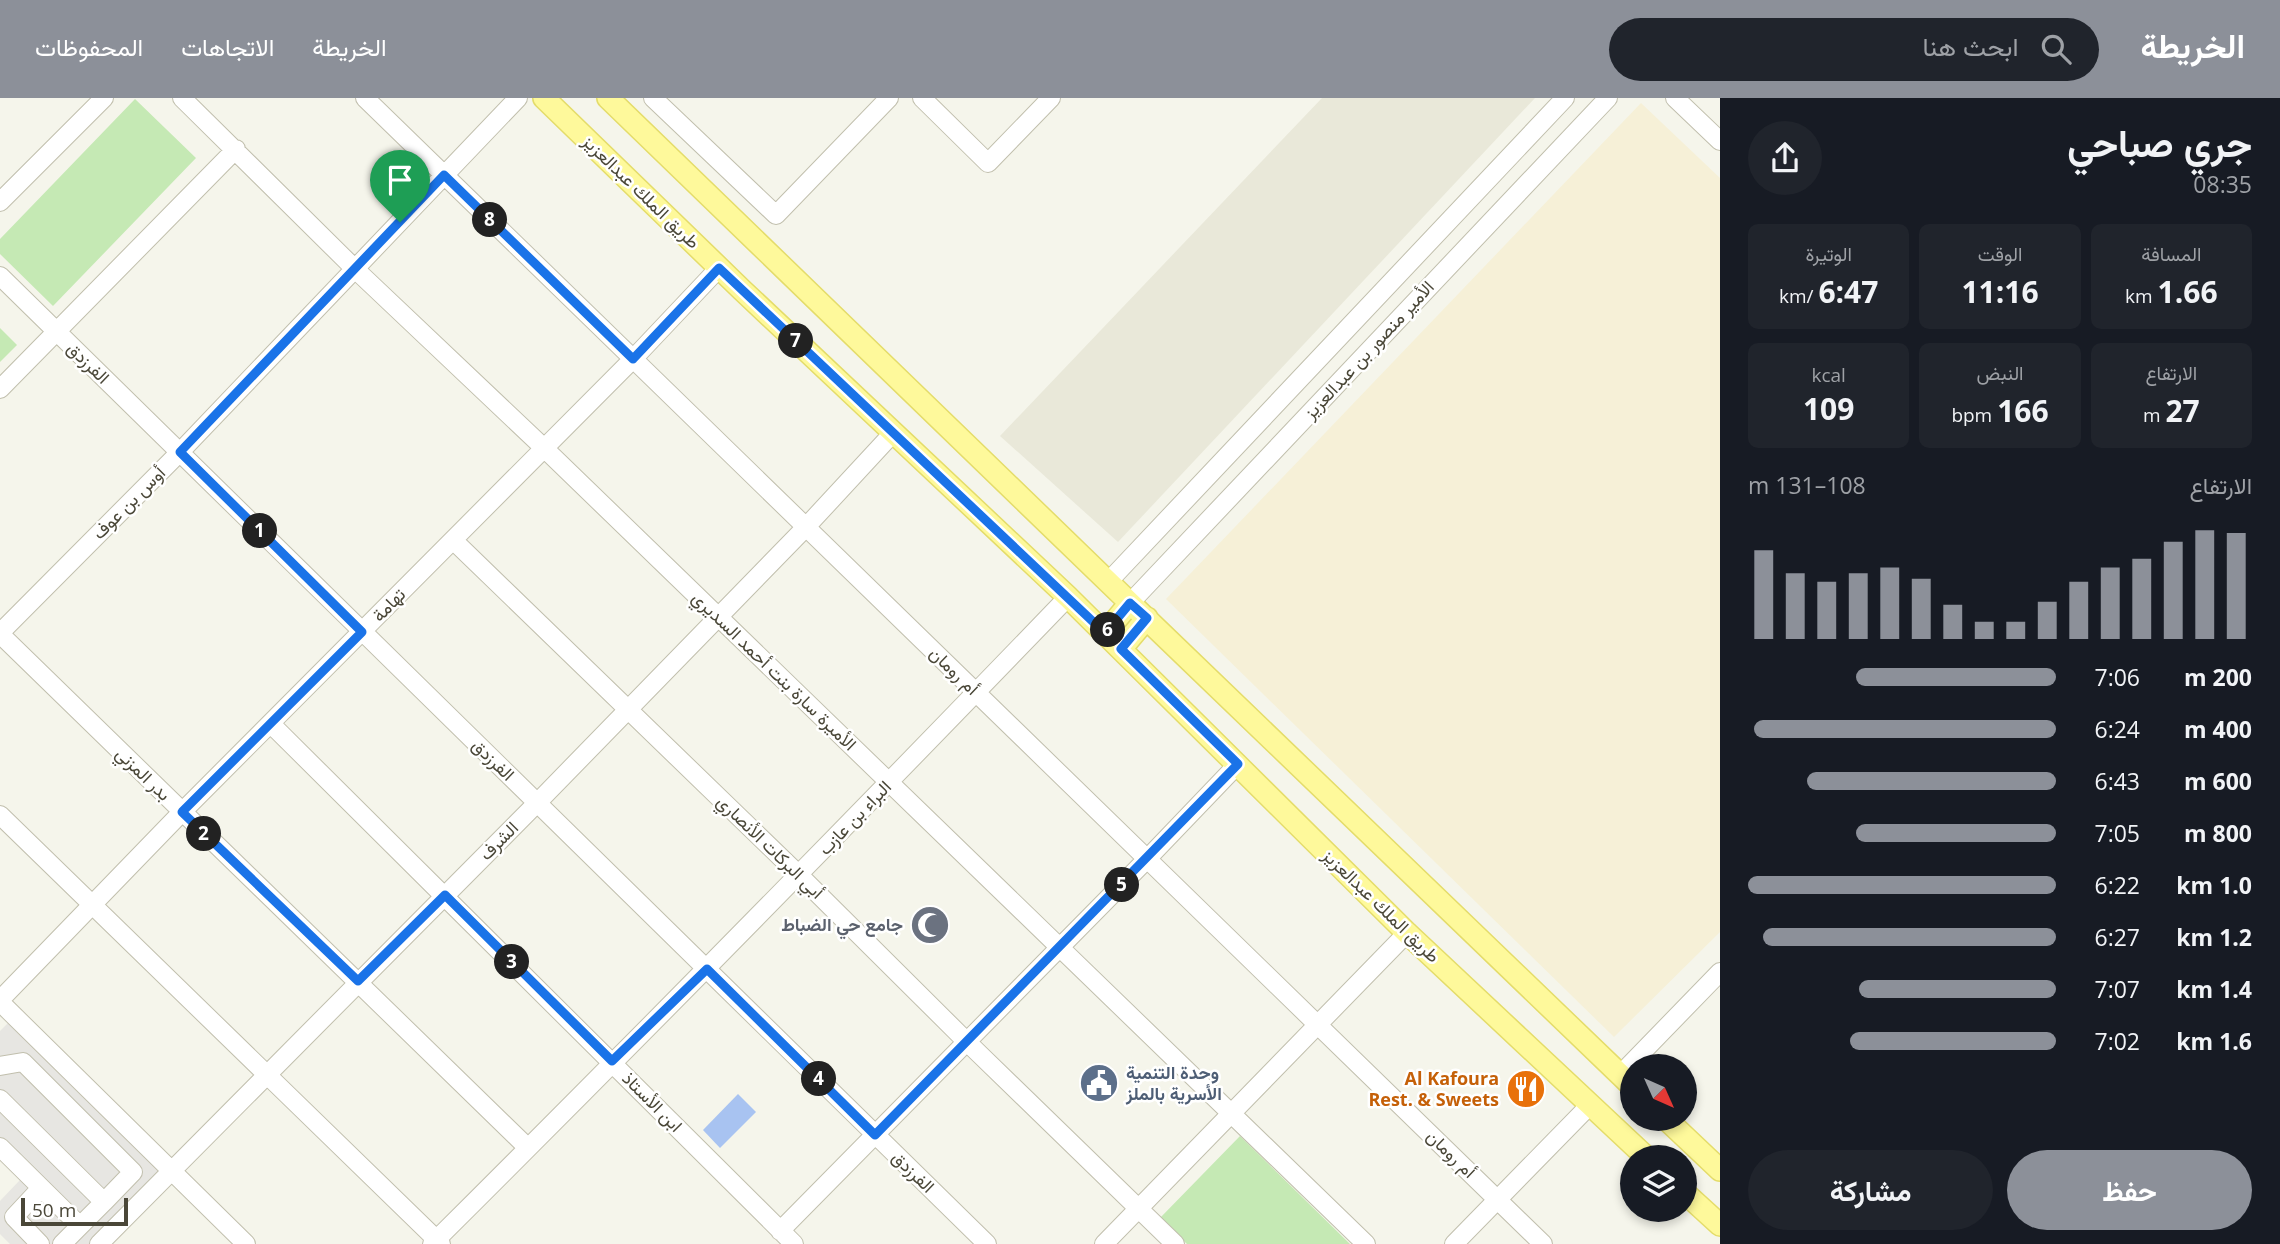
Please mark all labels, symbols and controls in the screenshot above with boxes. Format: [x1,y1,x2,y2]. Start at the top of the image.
search box [1609,18,2099,81]
text: الخريطة [2141,23,2245,68]
text: ابحث هنا [1923,28,2019,64]
text: المحفوظات [35,30,143,63]
text: الاتجاهات [181,30,274,63]
text: الخريطة [312,30,387,63]
icon: search [2037,30,2075,68]
text: جري صباحي [2067,116,2252,168]
button: share [1748,121,1822,195]
street label: طريق الملك عبدالعزيز [577,128,706,253]
pin [370,150,430,222]
icon: arrive [381,161,419,199]
text: 08:35 [2193,168,2252,200]
pin: 8 [472,202,508,238]
text: 8 [484,206,495,232]
text: الوتيرة [1805,241,1852,267]
text: الوقت [1978,241,2022,267]
text: المسافة [2141,241,2202,267]
text: 6:47 [1818,271,1878,312]
text: 11:16 [1961,271,2039,312]
text: 1.66 [2158,271,2218,312]
street label: الأمير منصور بن عبدالعزيز [1297,275,1439,424]
text: /km [1779,283,1818,309]
text: km [2125,283,2158,309]
pin: 7 [778,324,814,358]
text: 7 [790,327,801,353]
street label: الفرزدق [62,336,115,389]
text: النبض [1977,360,2024,386]
text: الارتفاع [2146,360,2197,386]
text: kcal [1811,362,1846,388]
text: 109 [1803,388,1854,429]
text: 166 [1997,390,2049,431]
text: 27 [2165,390,2200,431]
text: bpm [1951,402,1997,428]
text: m [2143,402,2165,428]
street label: أوس بن عوف [87,461,170,544]
text: 108–131 m [1748,469,1866,501]
text: الارتفاع [2190,469,2252,501]
pin: 1 [243,514,278,548]
text: 1 [254,517,265,543]
street label: تهامة [366,582,410,626]
street label: الأميرة سارة بنت أحمد السديري [684,585,862,758]
pin: 6 [1090,612,1126,648]
text: 6 [1102,616,1113,642]
street label: أم رومان [924,641,985,700]
text: 7:06 [2095,661,2140,693]
text: 200 m [2184,661,2252,693]
text: 6:24 [2095,713,2140,745]
text: 400 m [2184,713,2252,745]
street label: الفرزدق [467,733,520,786]
street label: بدر المزني [108,741,176,808]
text: 6:43 [2095,765,2140,797]
text: 600 m [2184,765,2252,797]
street label: البراء بن عازب [813,775,896,860]
street label: أبي البركات الأنصاري [709,789,829,906]
pin: 2 [186,816,222,852]
street label: الشرف [474,816,523,865]
text: 7:05 [2095,817,2140,849]
text: 800 m [2184,817,2252,849]
text: 2 [198,820,209,846]
street label: طريق الملك عبدالعزيز [1317,842,1446,967]
pin: 5 [1104,868,1140,902]
text: 6:22 [2095,869,2140,901]
text: 1.0 km [2176,869,2252,901]
text: 5 [1116,871,1127,897]
mosque icon: جامع حي الضباط [909,904,951,946]
place label: جامع حي الضباط [781,912,903,940]
text: 6:27 [2095,921,2140,953]
text: 1.2 km [2176,921,2252,953]
pin: 3 [494,944,530,980]
text: 3 [506,948,517,974]
text: 7:07 [2095,973,2140,1005]
text: 1.4 km [2176,973,2252,1005]
text: 7:02 [2095,1025,2140,1057]
text: 1.6 km [2176,1025,2252,1057]
north arrow [1620,1054,1698,1130]
map controls [1620,1054,1697,1222]
place label: وحدة التنمية الأسرية بالملز [1125,1060,1222,1105]
pin: 4 [802,1062,836,1096]
public building icon: وحدة التنمية الأسرية بالملز [1078,1062,1120,1104]
text: 4 [813,1065,824,1091]
street label: ابن الأستاذ [617,1066,688,1137]
place label: Al Kafoura Rest. & Sweets [1368,1066,1499,1111]
restaurant icon: Al Kafoura Rest. & Sweets [1505,1068,1547,1110]
street label: أم رومان [1421,1124,1482,1183]
street label: الفرزدق [887,1145,940,1198]
button: layers [1620,1145,1697,1222]
button: مشاركة [1748,1150,1993,1230]
button: حفظ [2007,1150,2252,1230]
scale bar [21,1195,128,1227]
text: 50 m [32,1197,76,1223]

